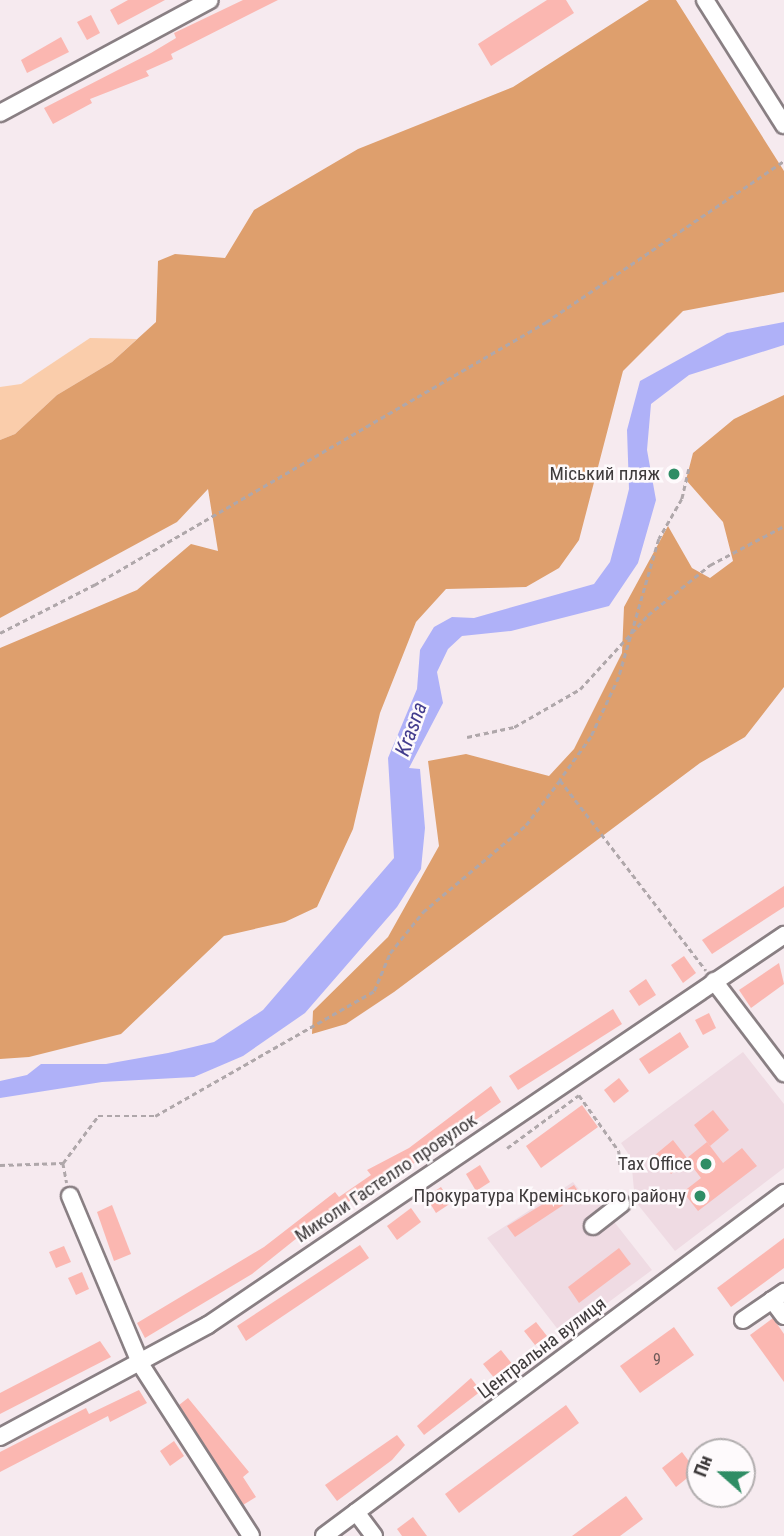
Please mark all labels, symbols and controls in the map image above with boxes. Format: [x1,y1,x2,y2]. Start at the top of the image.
place label: Міський пляж [549,463,660,485]
marker: Міський пляж [666,466,682,482]
water label: Krasna [390,699,432,759]
street label: Миколи Гастелло провулок [291,1109,481,1247]
place label: Tax Office [618,1153,692,1175]
marker: Tax Office [698,1156,714,1172]
place label: Прокуратура Кремінського району [414,1185,686,1207]
marker: Прокуратура Кремінського району [692,1188,708,1204]
street label: Центральна вулиця [473,1292,611,1404]
house number: 9 [653,1350,661,1370]
north arrow [686,1438,756,1508]
text: Пн [688,1452,717,1480]

